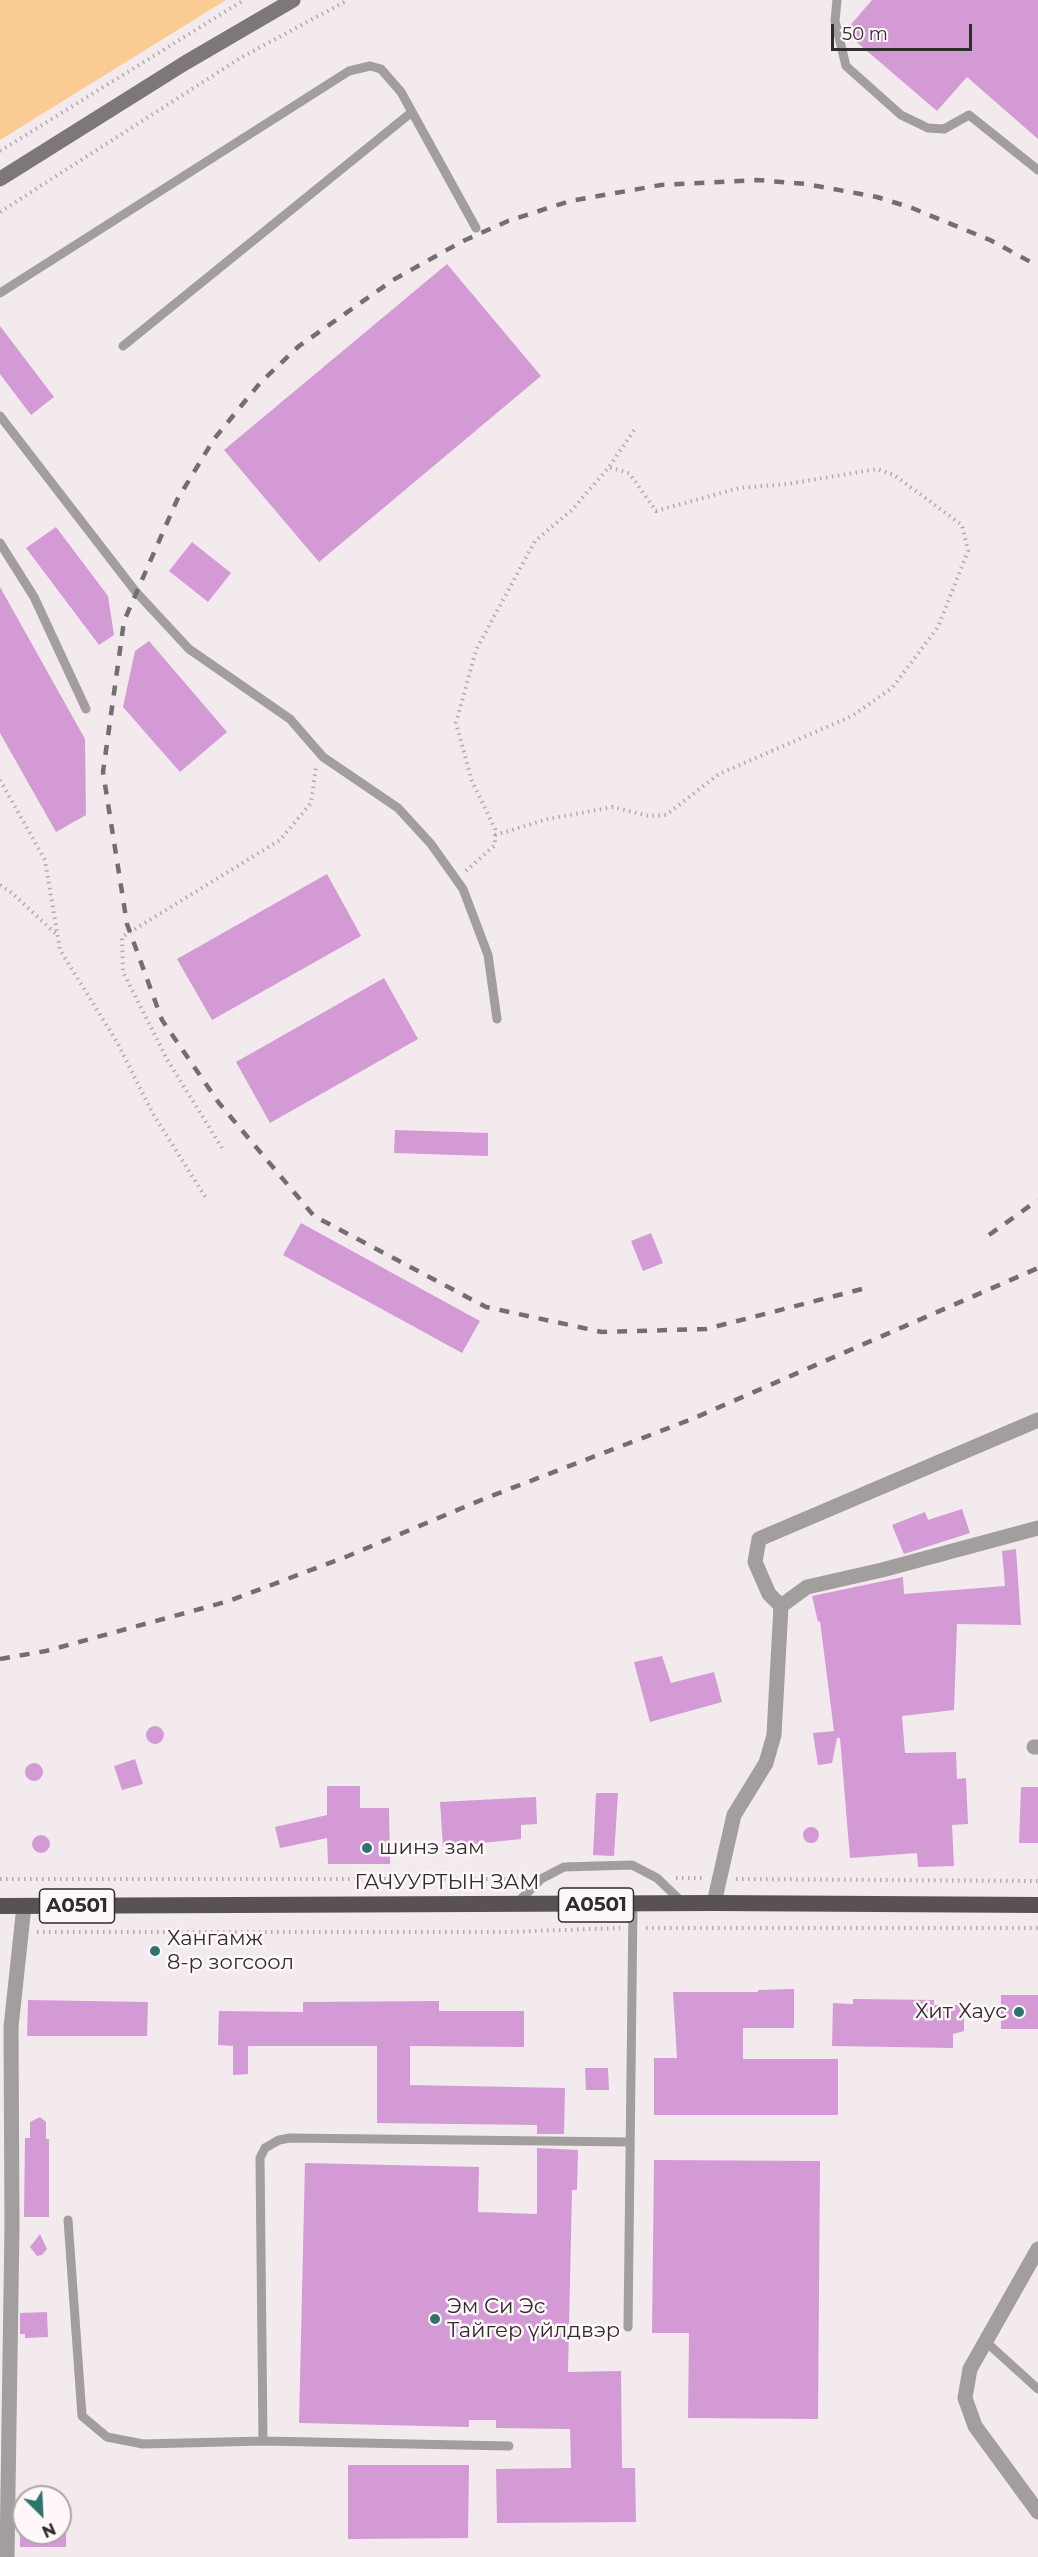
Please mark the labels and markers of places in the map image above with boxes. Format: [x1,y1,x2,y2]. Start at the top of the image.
place label: шинэ зам [379,1835,485,1861]
marker: шинэ зам [360,1841,374,1855]
place label: Хангамж 8-р зогсоол [167,1926,294,1976]
marker: Хангамж 8-р зогсоол [148,1944,162,1958]
place label: Хит Хаус [915,1999,1007,2025]
marker: Хит Хаус [1012,2005,1026,2019]
place label: Эм Си Эс Тайгер үйлдвэр [447,2294,620,2344]
marker: Эм Си Эс Тайгер үйлдвэр [428,2312,442,2326]

